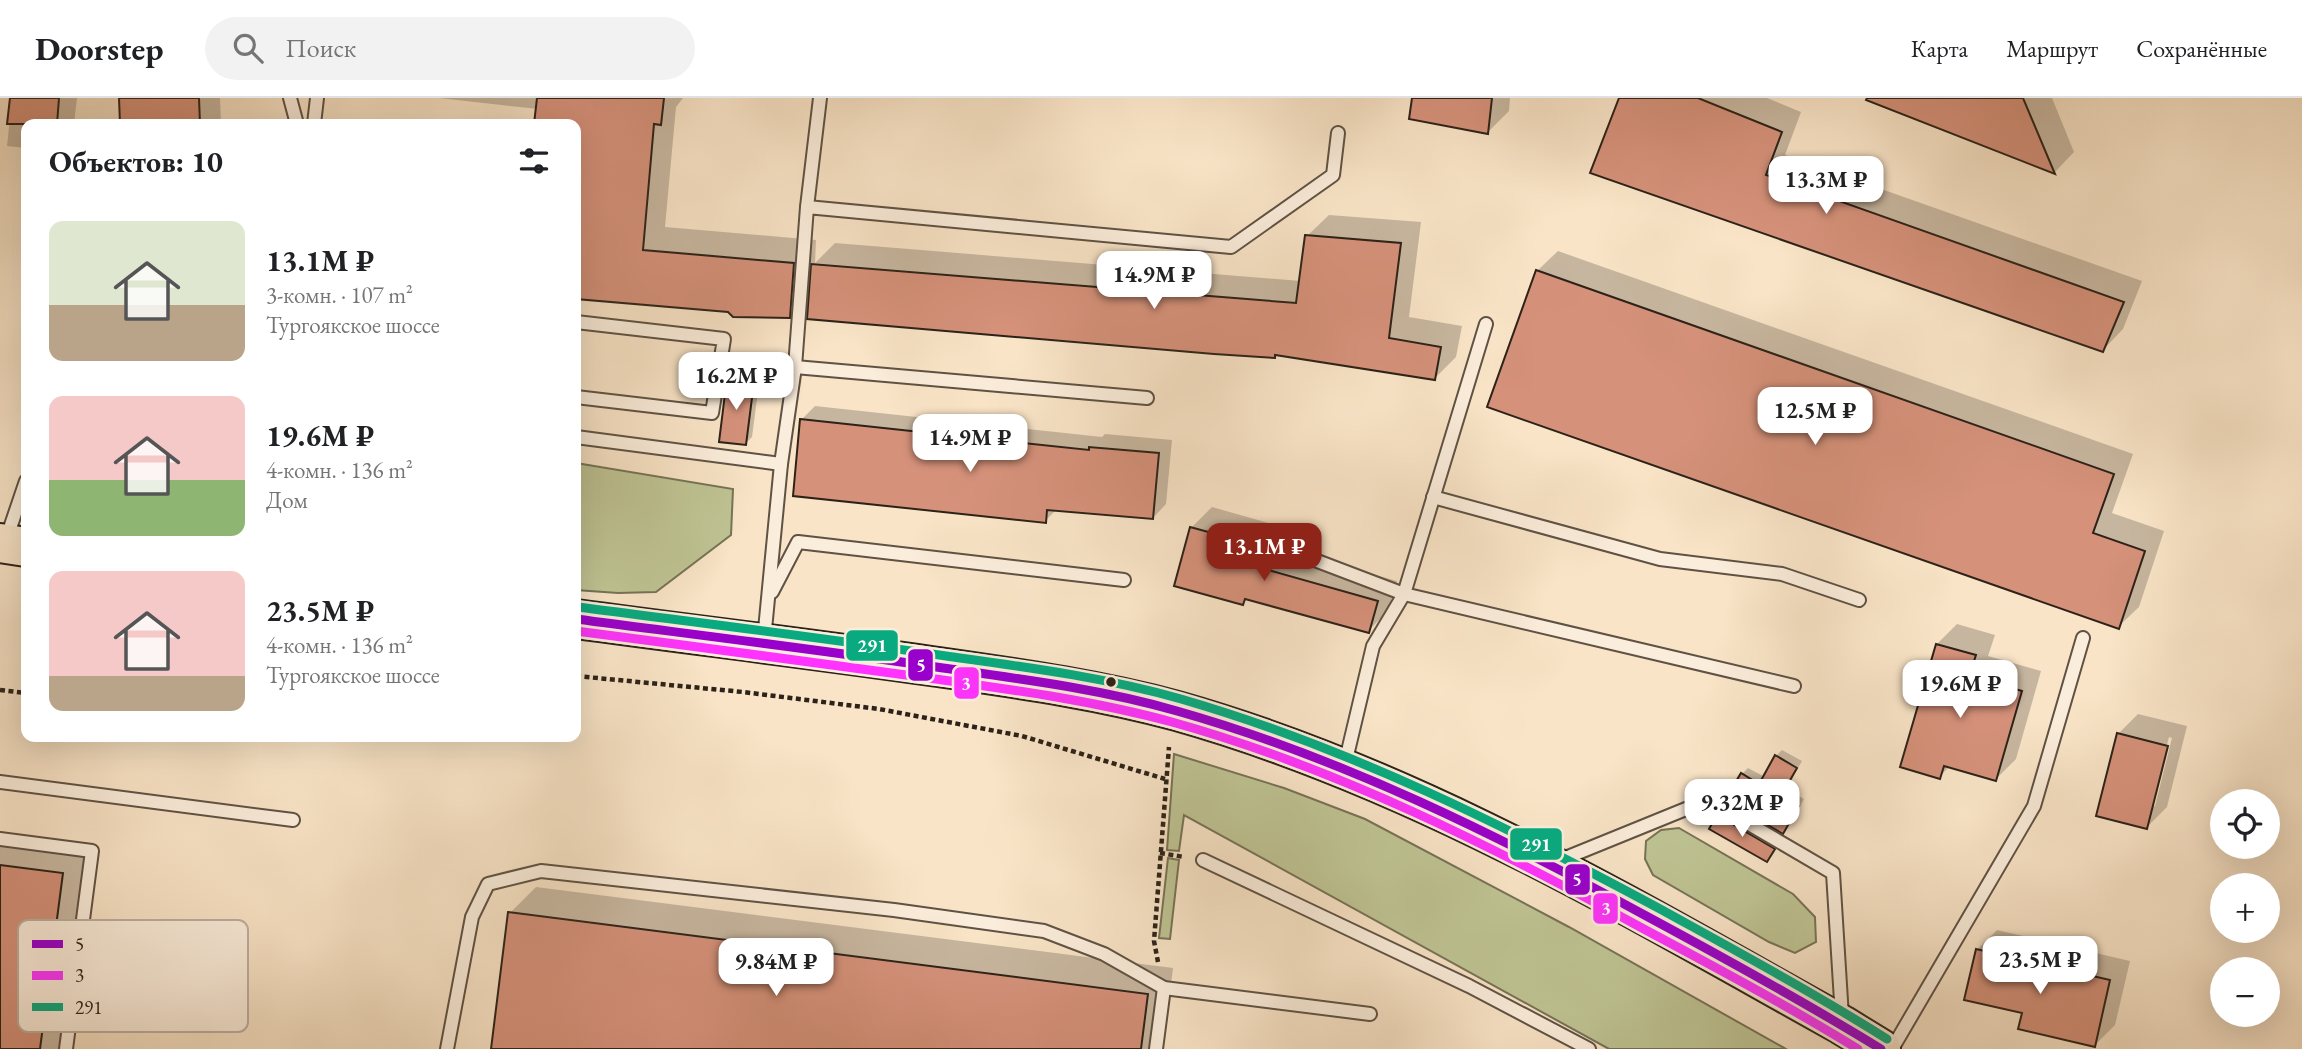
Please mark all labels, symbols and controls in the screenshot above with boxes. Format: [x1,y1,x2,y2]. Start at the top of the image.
search box [205,17,695,80]
text: Doorstep [35,27,163,70]
icon: search [229,29,267,67]
text: Поиск [285,31,356,65]
text: Карта [1911,33,1968,64]
text: Маршрут [2006,33,2098,64]
text: Сохранённые [2136,33,2267,64]
text: Объектов: 10 [49,142,223,181]
icon: filters [515,142,553,180]
pin: 13.3M ₽ [1761,156,1891,216]
text: 13.3M ₽ [1785,164,1867,194]
text: 13.1M ₽ [266,241,374,280]
icon: home [105,249,189,333]
pin: 14.9M ₽ [1089,252,1219,311]
text: 14.9M ₽ [1113,259,1195,289]
text: 3-комн. · 107 m² [266,280,413,310]
text: Тургоякское шоссе [266,310,440,340]
pin: 16.2M ₽ [671,352,801,412]
text: 16.2M ₽ [695,360,777,390]
pin: 12.5M ₽ [1750,388,1880,447]
text: 12.5M ₽ [1774,395,1856,425]
pin: 14.9M ₽ [905,414,1035,474]
text: 19.6M ₽ [266,416,374,455]
text: 14.9M ₽ [929,422,1011,452]
icon: home [105,424,189,508]
text: 4-комн. · 136 m² [266,455,413,485]
text: Дом [266,485,308,515]
pin: 13.1M ₽ [1199,524,1329,583]
text: 13.1M ₽ [1223,531,1305,561]
text: 23.5M ₽ [266,591,374,630]
icon: home [105,599,189,683]
line badge: 291 [845,629,899,662]
text: 4-комн. · 136 m² [266,630,413,660]
text: 291 [857,633,887,658]
line badge: 5 [907,648,934,682]
text: 5 [916,653,926,678]
text: Тургоякское шоссе [266,660,440,690]
pin: 19.6M ₽ [1895,660,2025,720]
line badge: 3 [953,666,980,700]
text: 19.6M ₽ [1919,668,2001,698]
text: 3 [961,671,971,696]
unlabelled marker [1104,675,1118,689]
pin: 9.32M ₽ [1677,780,1807,839]
text: 9.32M ₽ [1701,787,1783,817]
map controls [2210,789,2280,1027]
button: locate [2210,789,2280,859]
line badge: 291 [1509,827,1563,861]
text: 291 [1521,832,1551,857]
line badge: 5 [1564,863,1591,896]
text: 5 [1572,867,1582,892]
button: + [2210,873,2280,943]
line badge: 3 [1592,892,1619,925]
text: 3 [1601,896,1611,921]
legend [18,920,248,1032]
text: 5 [75,932,84,957]
pin: 23.5M ₽ [1975,936,2105,996]
pin: 9.84M ₽ [711,939,841,998]
text: 23.5M ₽ [1999,944,2081,974]
text: 9.84M ₽ [735,946,817,976]
button: − [2210,957,2280,1027]
text: 3 [75,963,84,988]
text: 291 [75,995,102,1020]

